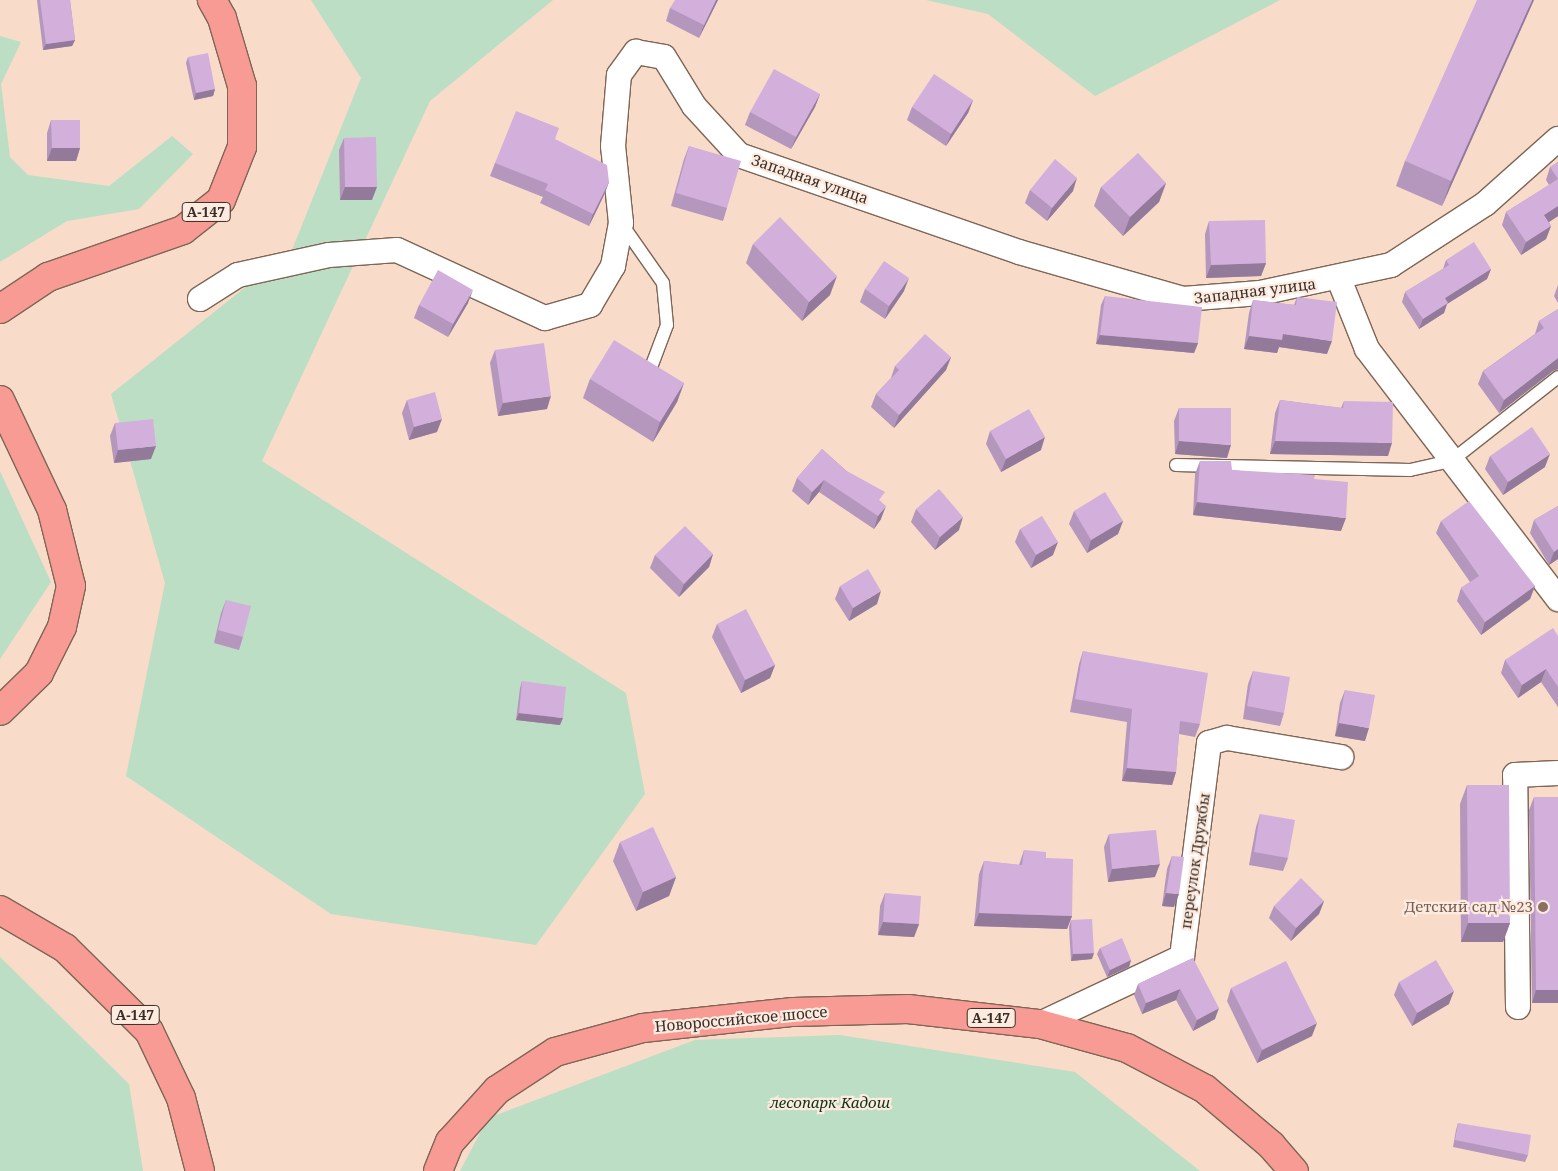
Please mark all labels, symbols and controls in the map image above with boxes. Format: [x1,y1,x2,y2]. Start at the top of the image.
street label: Западная улица [749,151,871,207]
road number: А-147 [181,200,231,223]
street label: Западная улица [1193,275,1317,307]
street label: переулок Дружбы [1177,792,1213,930]
place label: Детский сад №23 [1404,898,1533,916]
marker: Детский сад №23 [1537,901,1549,913]
street label: Новороссийское шоссе [654,1002,828,1036]
road number: А-147 [110,1004,160,1026]
road number: А-147 [966,1006,1016,1030]
park label: лесопарк Кадош [770,1094,890,1112]

